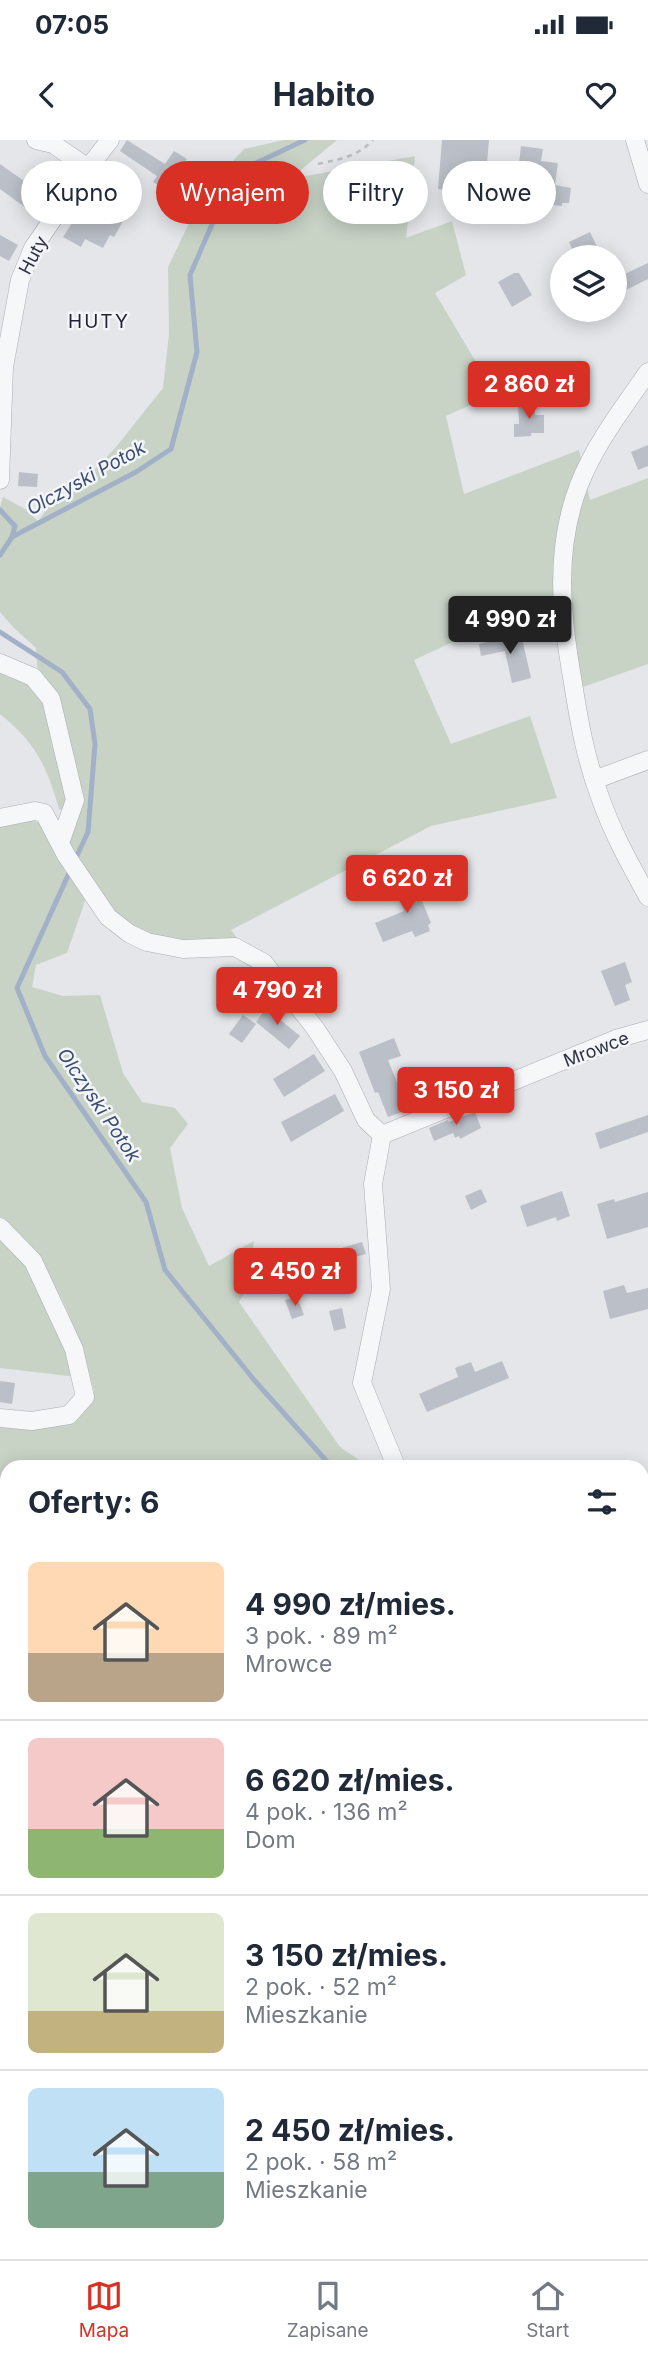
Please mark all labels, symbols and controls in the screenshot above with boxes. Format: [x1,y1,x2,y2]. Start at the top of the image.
text: 07:05 [35,9,109,40]
text: Habito [273,75,375,114]
icon: back [28,76,66,114]
icon: heart [582,76,620,114]
chip: Kupno [21,161,142,224]
chip: Wynajem [156,161,309,224]
chip: Filtry [323,161,428,224]
chip: Nowe [442,161,556,224]
street label: Huty [14,232,52,278]
map controls [550,245,627,322]
button: layers [550,245,627,322]
district label: HUTY [68,310,130,333]
pin: 2 860 zł [457,362,601,421]
text: 2 860 zł [484,370,574,398]
water label: Olczyski Potok [22,436,150,520]
pin: 4 990 zł [438,596,582,656]
text: 4 990 zł [464,605,556,633]
pin: 6 620 zł [335,856,479,915]
text: 6 620 zł [362,864,452,892]
pin: 4 790 zł [205,968,349,1027]
text: 4 790 zł [232,976,322,1004]
street label: Mrowce [560,1027,632,1071]
water label: Olczyski Potok [52,1044,146,1167]
pin: 3 150 zł [384,1068,528,1127]
text: 3 150 zł [413,1076,499,1104]
pin: 2 450 zł [223,1248,367,1308]
text: 2 450 zł [250,1257,340,1285]
icon: filters [583,1483,621,1521]
text: Oferty: 6 [28,1484,159,1520]
text: 4 990 zł/mies. [245,1586,456,1622]
icon: home [84,1590,168,1674]
text: 3 pok. · 89 m² [245,1622,398,1650]
text: Mrowce [245,1650,332,1678]
text: 6 620 zł/mies. [245,1762,454,1798]
icon: home [84,1766,168,1850]
text: 4 pok. · 136 m² [245,1798,408,1826]
text: Dom [245,1826,296,1854]
text: 3 150 zł/mies. [245,1937,448,1973]
icon: home [84,1941,168,2025]
text: 2 pok. · 52 m² [245,1973,397,2001]
text: Mieszkanie [245,2001,368,2029]
text: 2 450 zł/mies. [245,2112,455,2148]
icon: home [84,2116,168,2200]
text: 2 pok. · 58 m² [245,2148,397,2176]
text: Mieszkanie [245,2176,368,2204]
tab: Mapa [79,2277,129,2342]
tab: Zapisane [287,2277,369,2342]
tab: Start [526,2277,569,2342]

